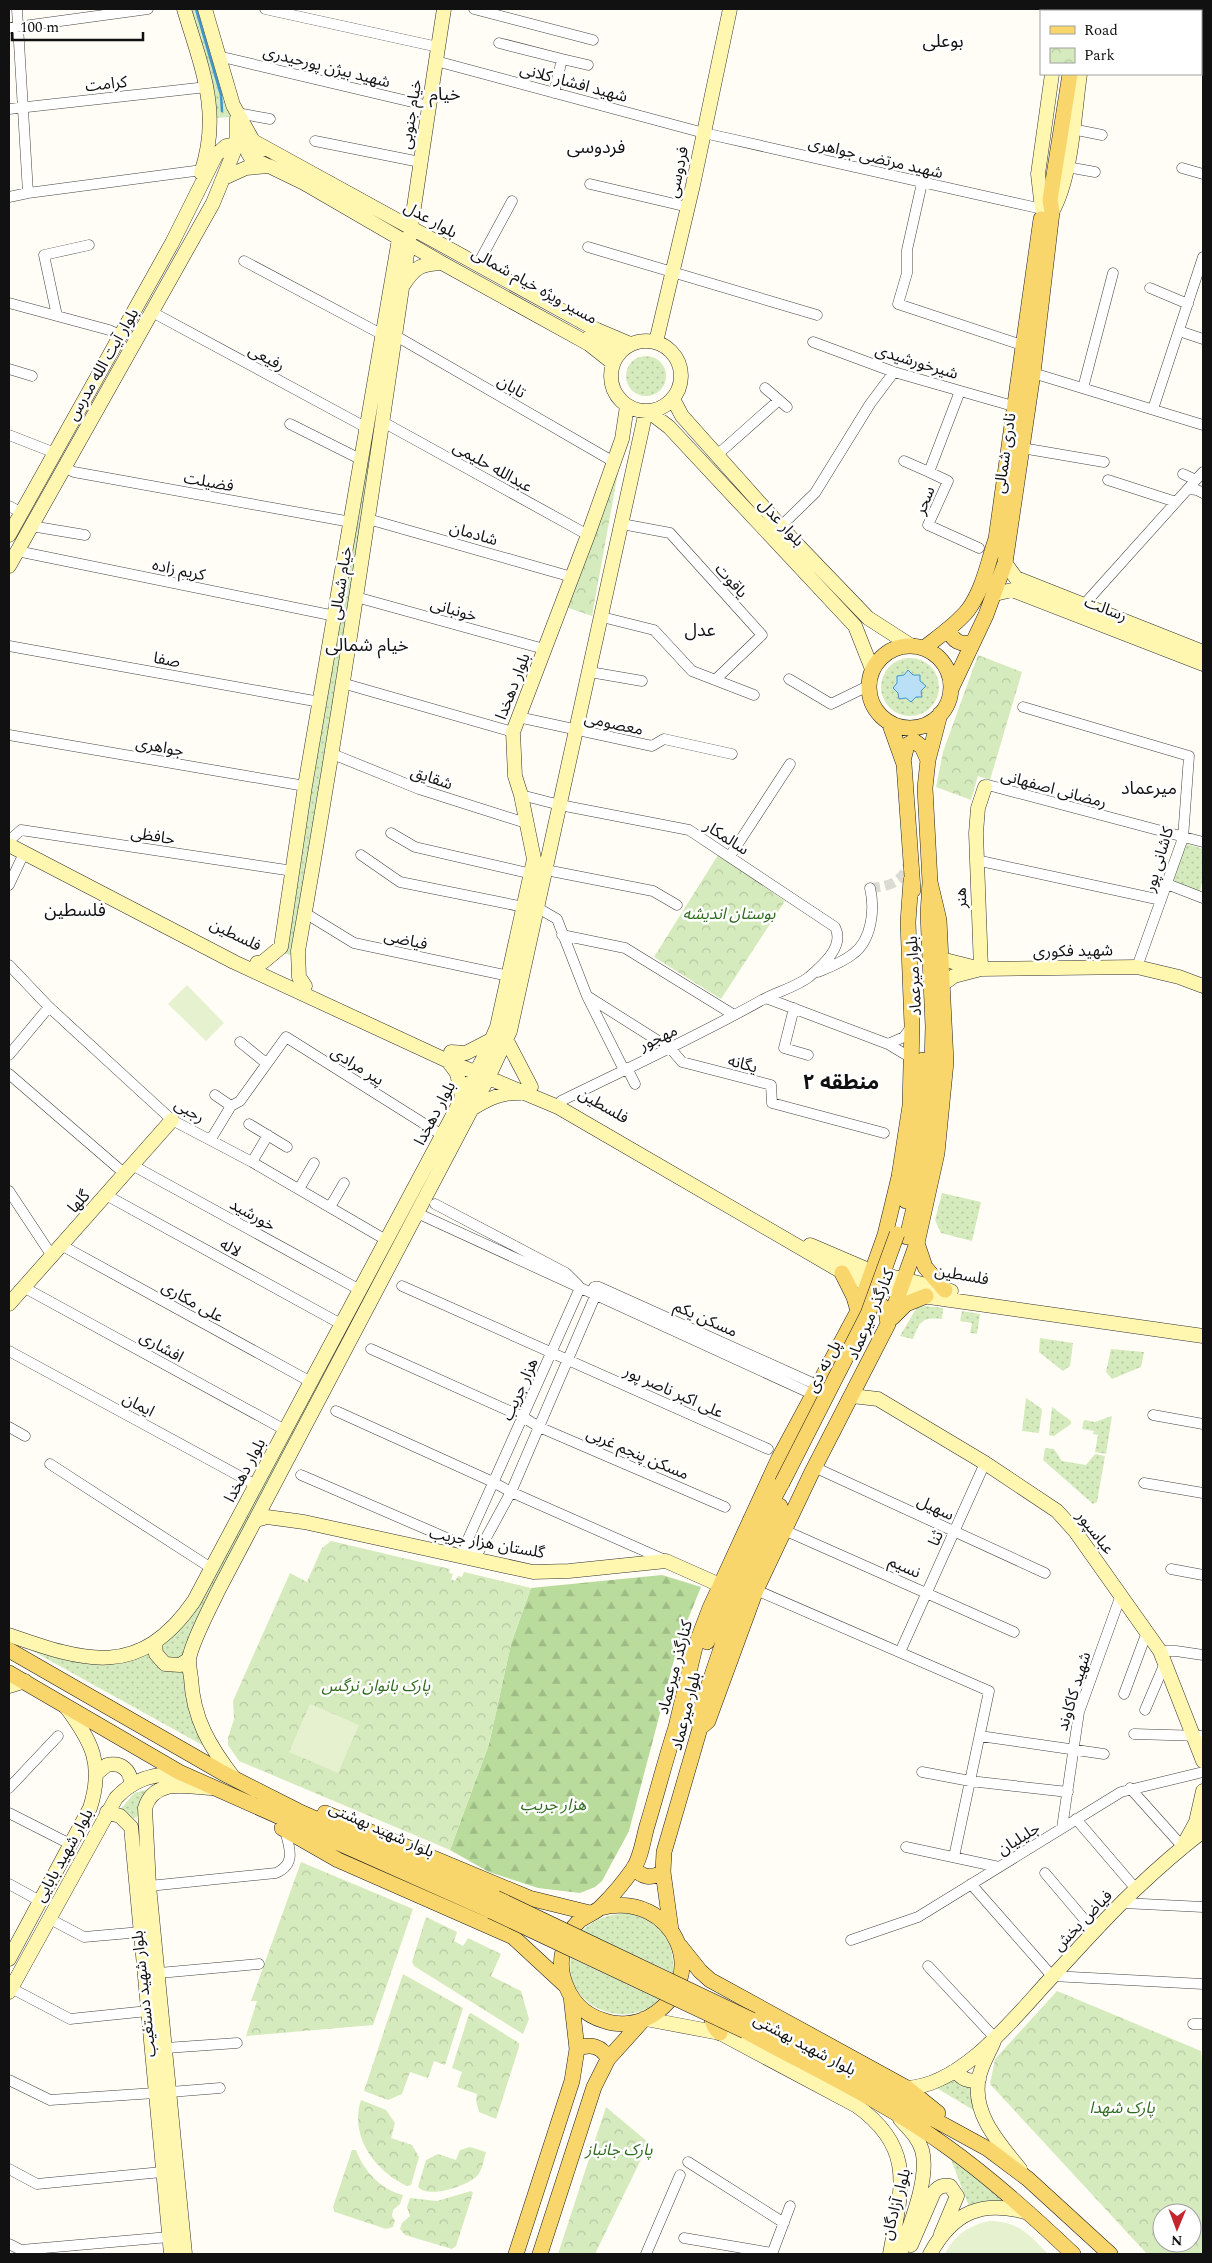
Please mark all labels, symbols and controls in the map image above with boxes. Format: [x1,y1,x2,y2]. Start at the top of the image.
scale bar [12,10,144,42]
legend [1040,10,1202,75]
text: 100 m [20,16,59,39]
text: Road [1084,19,1118,42]
district label: بوعلی [922,28,964,55]
street label: شهید بیژن پورحیدری [261,40,393,94]
text: Park [1084,44,1115,67]
street label: شهید افشار کلانی [517,57,630,109]
street label: کرامت [84,70,129,98]
street label: خیام جنوبی [394,78,428,151]
district label: خیام [429,81,461,108]
street label: شهید مرتضی جواهری [806,131,946,185]
district label: فردوسی [567,134,625,161]
street label: فردوسی [661,144,695,200]
street label: بلوار عدل [399,195,462,244]
street label: مسیر ویژه خیام شمالی [467,241,602,330]
street label: بلوار آیت الله مدرس [61,304,145,425]
street label: رفیعی [244,338,289,378]
street label: شیرخورشیدی [872,338,961,386]
street label: تابان [493,369,530,405]
street label: نادری شمالی [987,411,1023,495]
street label: عبدالله حلیمی [448,435,537,499]
street label: فضیلت [182,466,236,498]
street label: سحر [908,482,941,519]
street label: بلوار عدل [753,493,810,552]
street label: شادمان [447,516,501,552]
street label: خیام شمالی [323,545,359,622]
street label: کریم زاده [150,553,208,587]
street label: یاقوت [709,558,754,604]
street label: رسالت [1081,590,1131,628]
street label: خونبانی [428,592,480,628]
district label: عدل [684,617,716,644]
district label: خیام شمالی [325,632,409,659]
street label: صفا [151,646,182,674]
street label: بلوار دهخدا [489,650,537,723]
street label: معصومی [582,706,645,742]
street label: جواهری [134,731,186,763]
street label: شقایق [408,760,456,796]
street label: رمضانی اصفهانی [998,763,1109,815]
district label: میرعماد [1121,775,1177,802]
street label: سالمکار [698,814,754,861]
street label: حافظی [129,821,177,851]
street label: کاشانی پور [1137,823,1180,896]
street label: هنر [949,887,973,910]
district label: فلسطین [44,897,106,924]
park label: بوستان اندیشه [683,902,776,926]
street label: فلسطین [206,912,265,958]
street label: فیاضی [382,924,430,956]
street label: بلوار میرعماد [900,935,928,1017]
street label: شهید فکوری [1033,938,1113,964]
street label: مهجور [634,1019,682,1058]
street label: پیر مرادی [326,1040,389,1092]
street label: یگانه [725,1049,760,1079]
district label: منطقه ۲ [803,1067,879,1099]
street label: بلوار دهخدا [408,1077,462,1150]
street label: فلسطین [574,1082,633,1130]
street label: رجبی [170,1092,209,1129]
street label: گلها [62,1184,96,1219]
street label: خورشید [225,1192,280,1237]
street label: لاله [215,1232,246,1264]
street label: فلسطین [933,1258,991,1292]
street label: کنارگذر میرعماد [841,1265,901,1364]
street label: علی مکاری [157,1275,228,1329]
street label: مسکن یکم [670,1294,741,1344]
street label: افشاری [135,1325,188,1369]
street label: پل نه دی [800,1336,847,1397]
street label: هزار جریب [495,1354,544,1425]
street label: علی اکبر ناصر پور [619,1359,727,1425]
street label: ایمان [118,1386,159,1423]
street label: مسکن پنجم غربی [583,1422,693,1486]
street label: بلوار دهخدا [218,1434,272,1507]
street label: سهیل [913,1489,958,1527]
street label: عباسپور [1070,1505,1120,1560]
street label: گلستان هزار جریب [427,1521,547,1565]
street label: ثنا [922,1526,950,1550]
street label: نسیم [885,1549,924,1585]
street label: کنارگذر میرعماد [651,1617,699,1717]
street label: شهید کاکاوند [1051,1649,1097,1734]
street label: بلوار میرعماد [665,1669,707,1753]
park label: پارک بانوان نرگس [322,1674,431,1698]
park label: هزار جریب [520,1793,587,1817]
street label: بلوار شهید بهشتی [325,1796,438,1864]
street label: بلوار شهید بابایی [28,1804,100,1907]
street label: جلیلیان [992,1816,1045,1861]
street label: فیاض بخش [1047,1884,1118,1957]
street label: بلوار شهید دستغیب [125,1929,163,2059]
street label: بلوار شهید بهشتی [749,2008,860,2082]
park label: پارک شهدا [1089,2096,1155,2120]
park label: پارک جانباز [584,2138,653,2162]
street label: بلوار آزادگان [875,2166,917,2243]
north arrow [1152,2203,1202,2253]
text: N [1171,2230,1183,2251]

